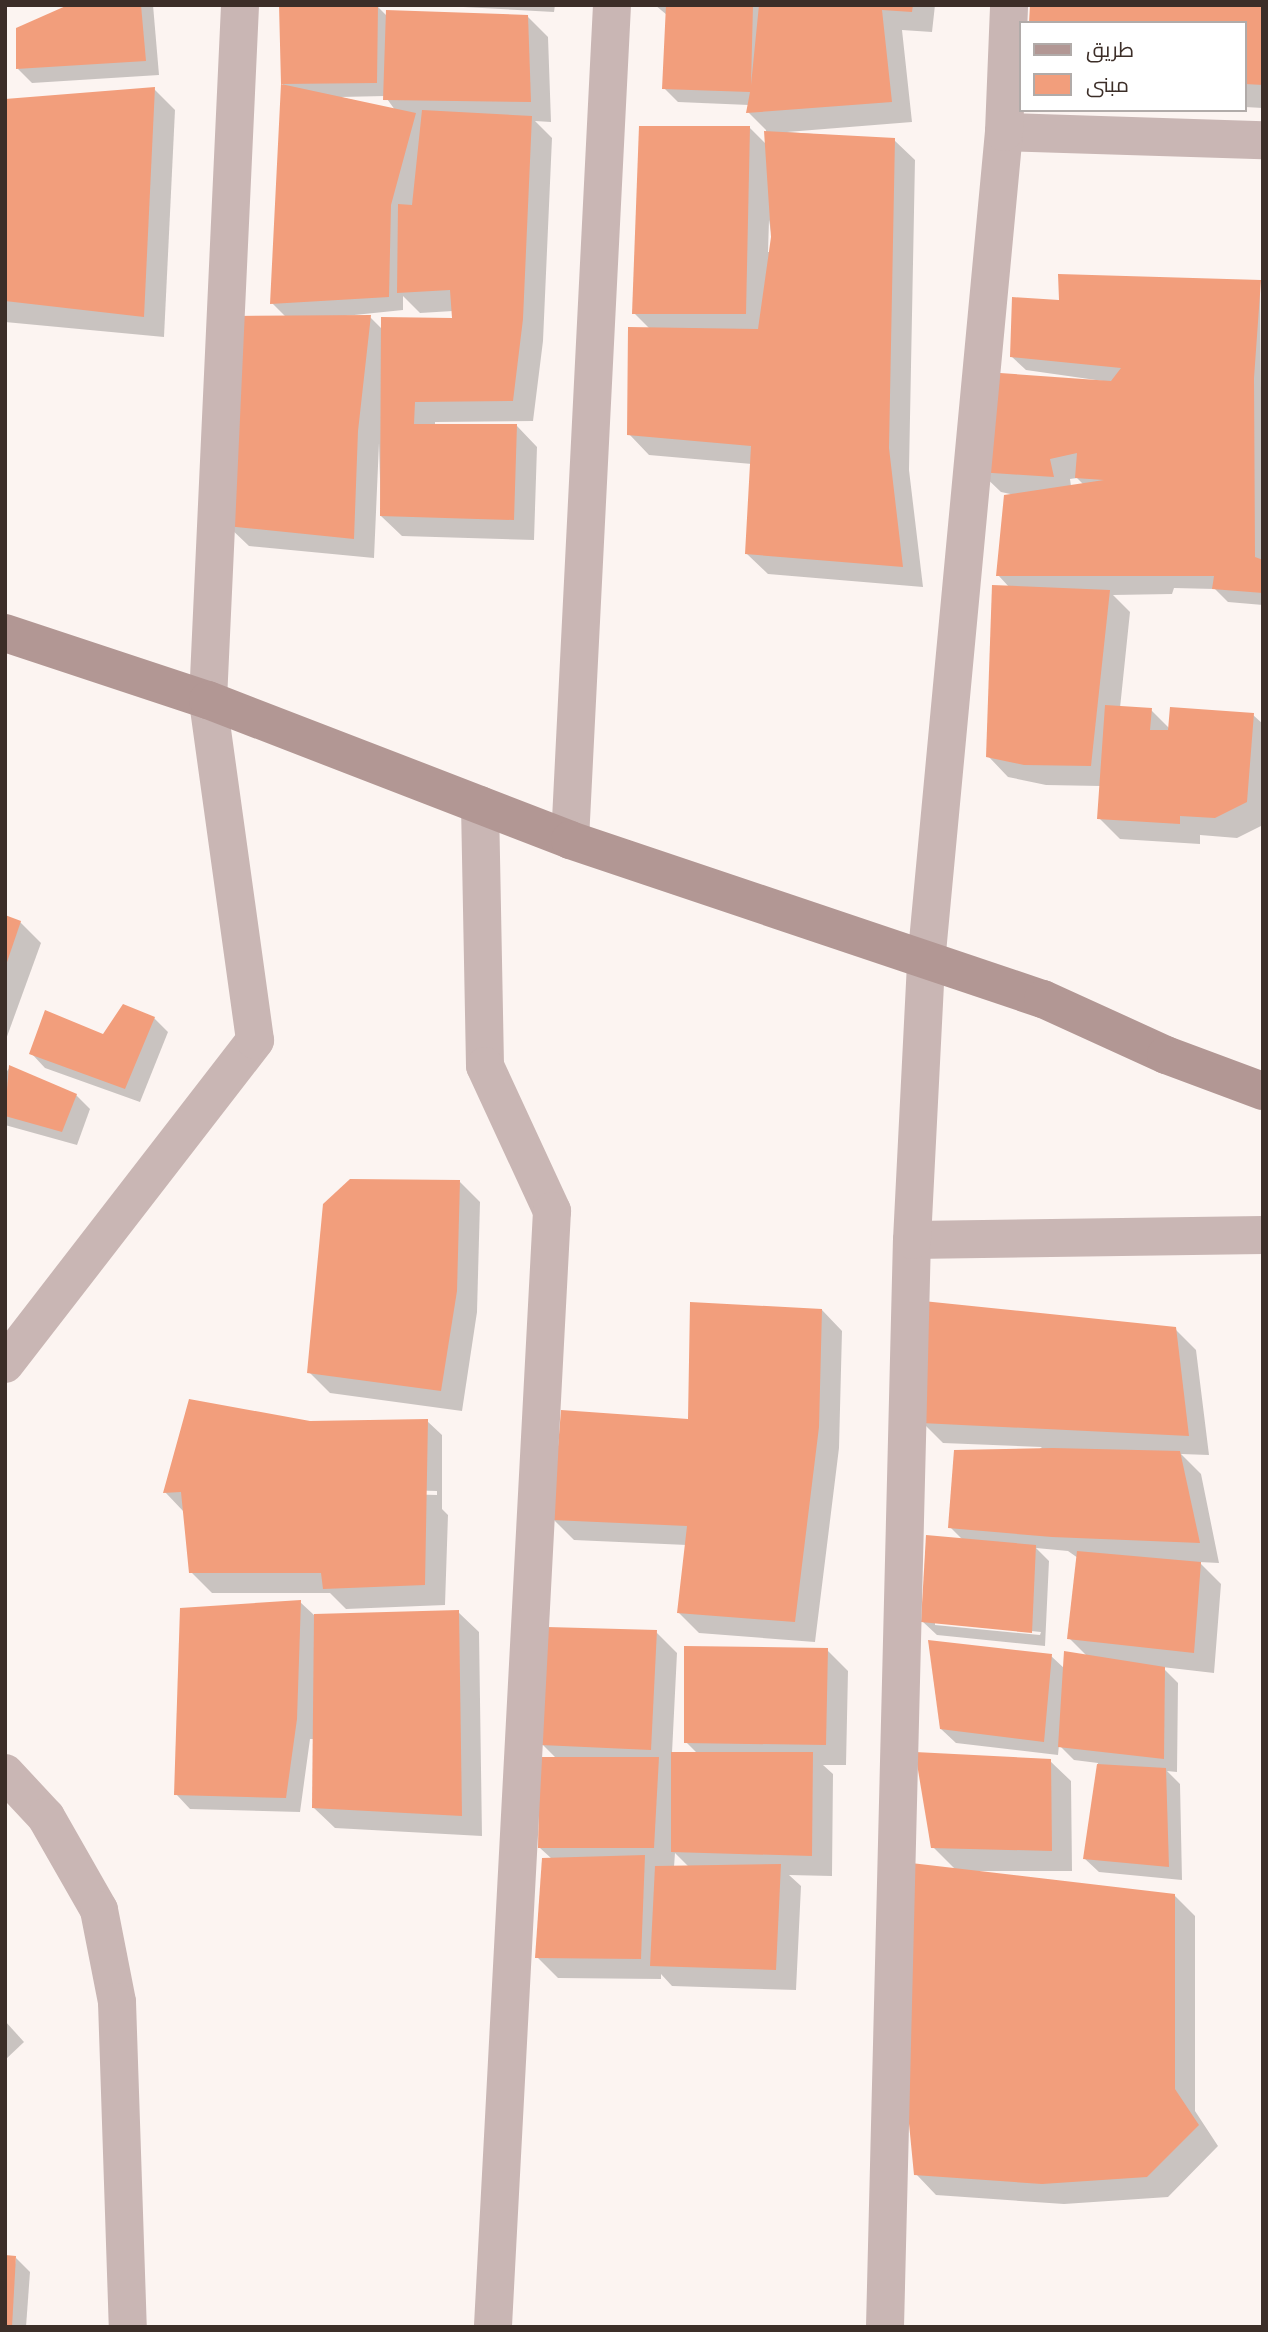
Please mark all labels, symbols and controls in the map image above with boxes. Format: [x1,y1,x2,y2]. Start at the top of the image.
legend [1020,21,1247,112]
text: طريق [1086,37,1134,63]
text: مبنى [1086,72,1129,98]

